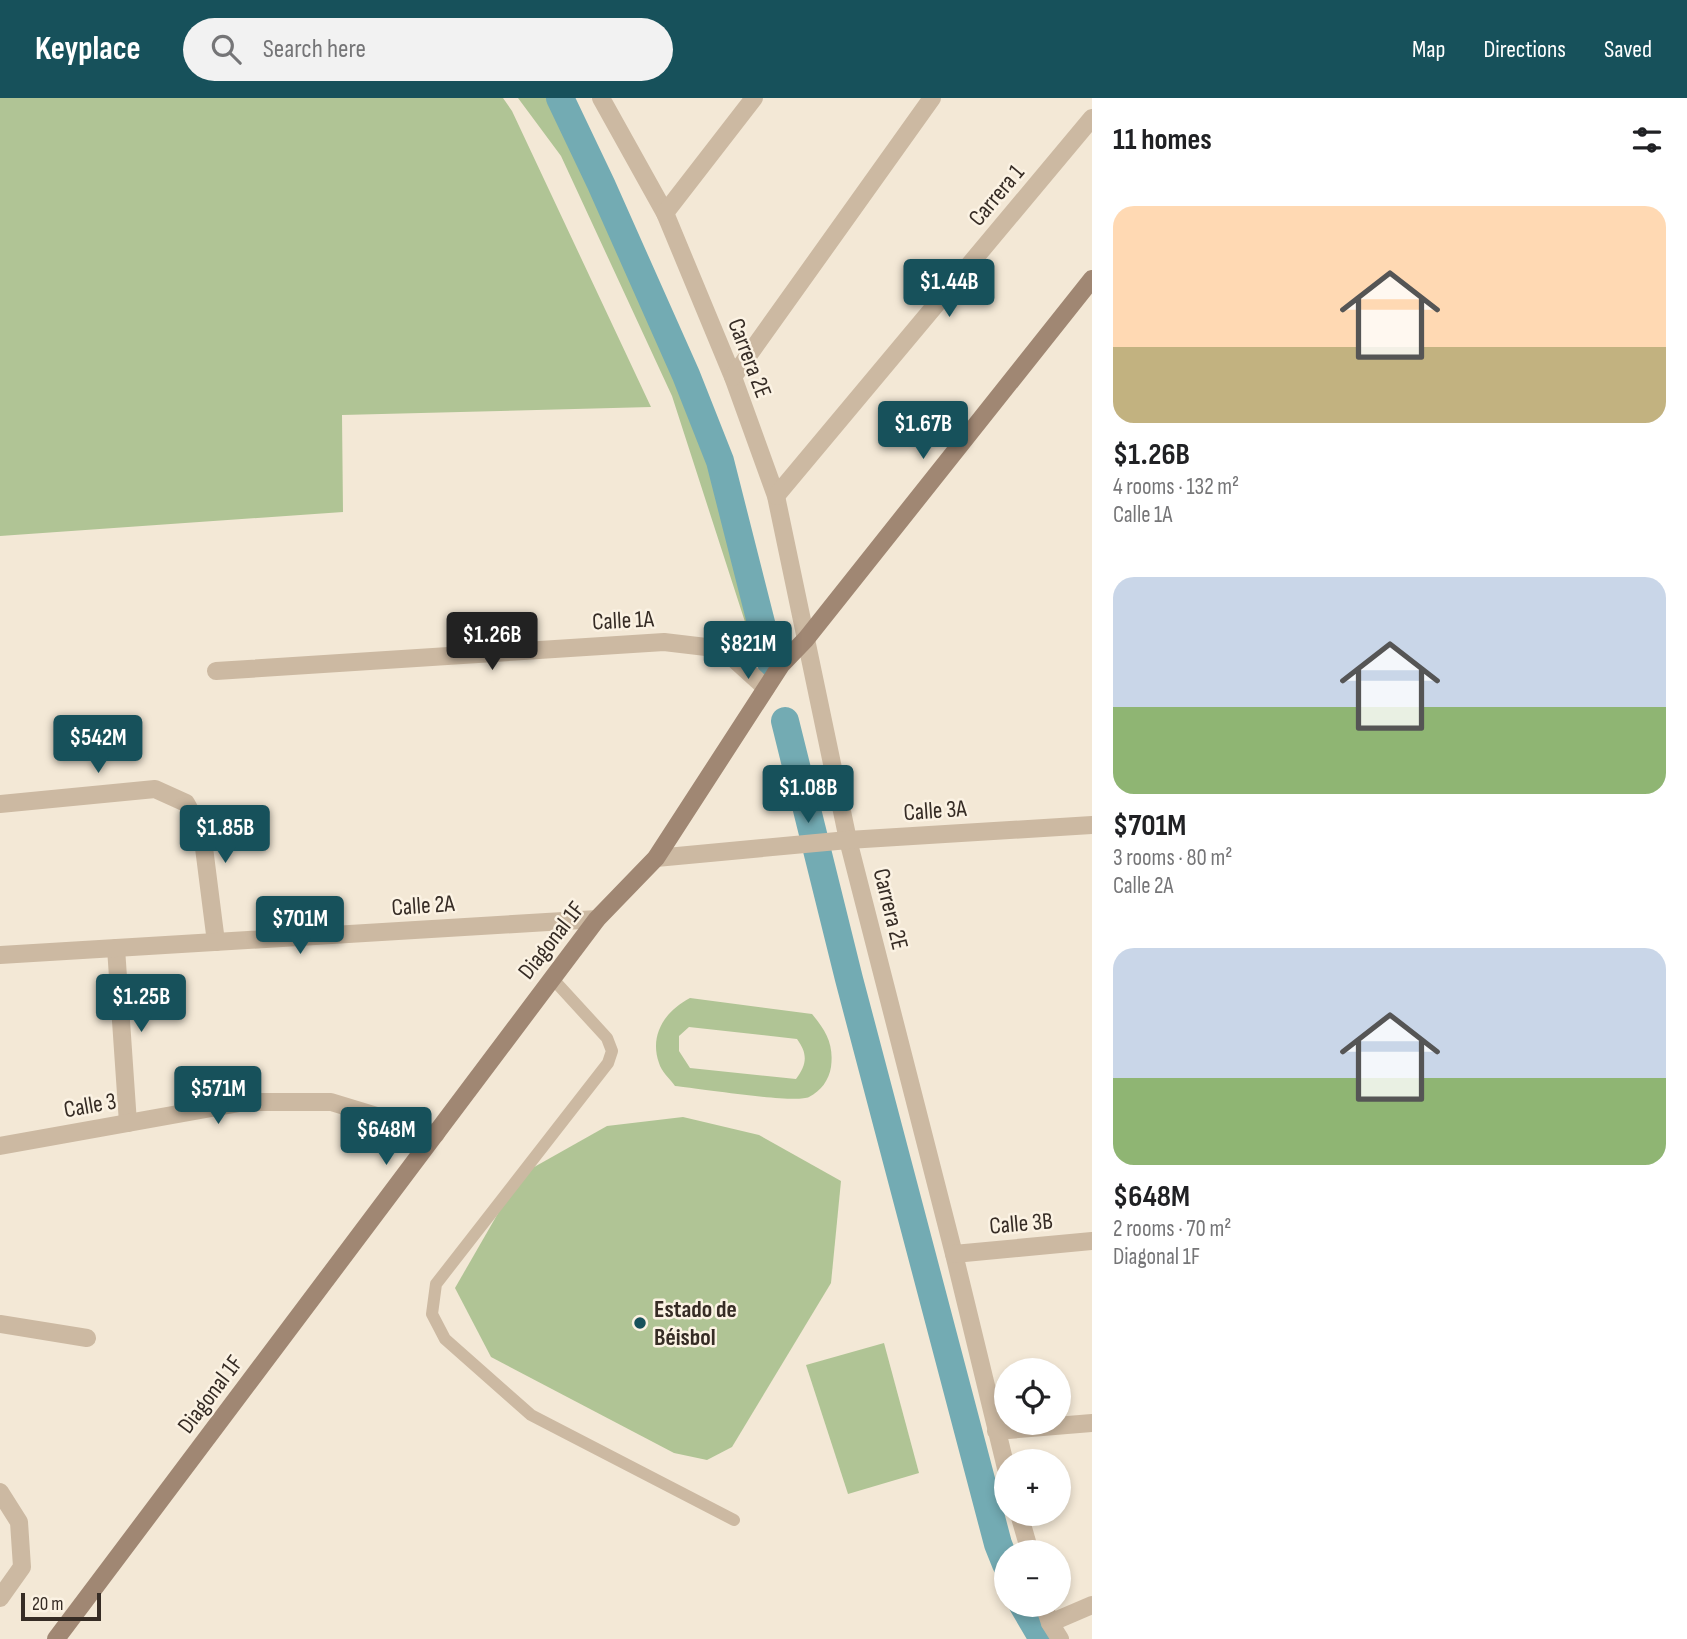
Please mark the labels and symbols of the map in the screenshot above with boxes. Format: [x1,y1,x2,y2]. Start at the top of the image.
street label: Carrera 1 [962,158,1031,232]
pin: $1.44B [892,260,1006,319]
street label: Carrera 2E [721,314,778,402]
pin: $1.67B [866,402,980,461]
street label: Calle 1A [591,604,655,637]
pin: $1.26B [435,612,549,672]
pin: $821M [699,622,797,681]
pin: $542M [49,716,147,775]
pin: $1.08B [751,766,865,825]
street label: Calle 3A [902,794,968,827]
pin: $1.85B [168,806,282,865]
street label: Carrera 2E [866,865,915,953]
street label: Calle 2A [391,889,456,922]
pin: $701M [251,896,349,956]
street label: Diagonal 1F [512,896,591,985]
pin: $1.25B [84,974,198,1034]
pin: $571M [169,1066,267,1126]
street label: Calle 3 [62,1087,119,1124]
pin: $648M [337,1108,435,1167]
street label: Calle 3B [988,1206,1054,1241]
place label: Estado de Béisbol [654,1295,737,1352]
marker: Estado de Béisbol [632,1315,648,1331]
street label: Diagonal 1F [172,1349,249,1439]
scale bar [21,1590,102,1622]

